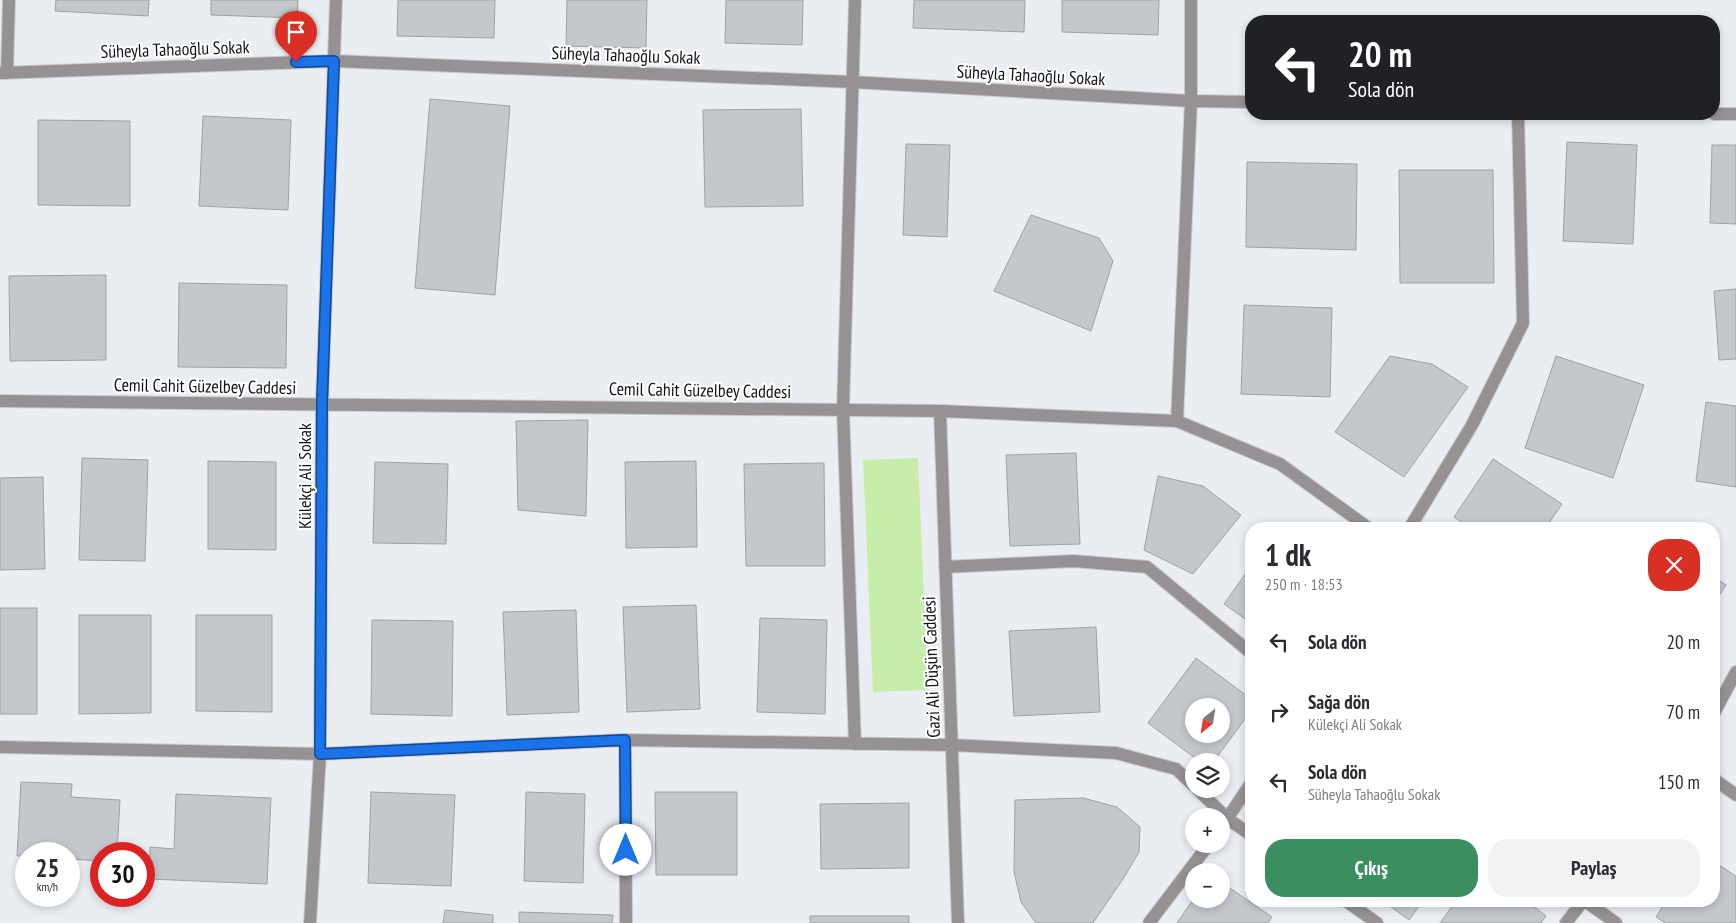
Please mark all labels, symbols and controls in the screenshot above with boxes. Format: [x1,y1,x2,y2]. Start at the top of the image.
pin [275,11,317,62]
icon: arrive [282,18,310,46]
text: 20 m [1348,31,1412,77]
street label: Süheyla Tahaoğlu Sokak [100,35,250,63]
icon: left [1265,35,1330,100]
street label: Süheyla Tahaoğlu Sokak [551,41,701,69]
street label: Süheyla Tahaoğlu Sokak [956,60,1106,90]
text: Sola dön [1348,75,1414,103]
street label: Cemil Cahit Güzelbey Caddesi [114,373,296,399]
street label: Cemil Cahit Güzelbey Caddesi [609,377,791,403]
street label: Külekçi Ali Sokak [293,423,316,529]
text: 1 dk [1265,535,1311,574]
button: close [1648,539,1700,591]
text: 250 m · 18:53 [1265,574,1343,594]
street label: Gazi Ali Düşün Caddesi [917,596,945,738]
icon: left [1265,628,1293,656]
text: Sola dön [1308,630,1367,654]
text: 20 m [1667,630,1700,654]
text: Sağa dön [1308,690,1370,714]
north arrow [1185,698,1230,742]
map controls [1185,698,1230,908]
icon: right [1265,698,1293,726]
text: 70 m [1667,700,1700,724]
text: Külekçi Ali Sokak [1308,714,1402,734]
button: layers [1185,753,1230,798]
text: Sola dön [1308,760,1367,784]
icon: left [1265,768,1293,796]
text: 150 m [1658,770,1700,794]
text: Süheyla Tahaoğlu Sokak [1308,784,1440,804]
button: + [1185,808,1230,853]
position arrow [599,823,651,875]
button: Çıkış [1265,839,1478,897]
button: Paylaş [1488,839,1700,897]
speed limit sign: 30 [90,842,155,907]
text: 25 [36,852,59,884]
button: − [1185,863,1230,908]
text: km/h [37,879,58,894]

